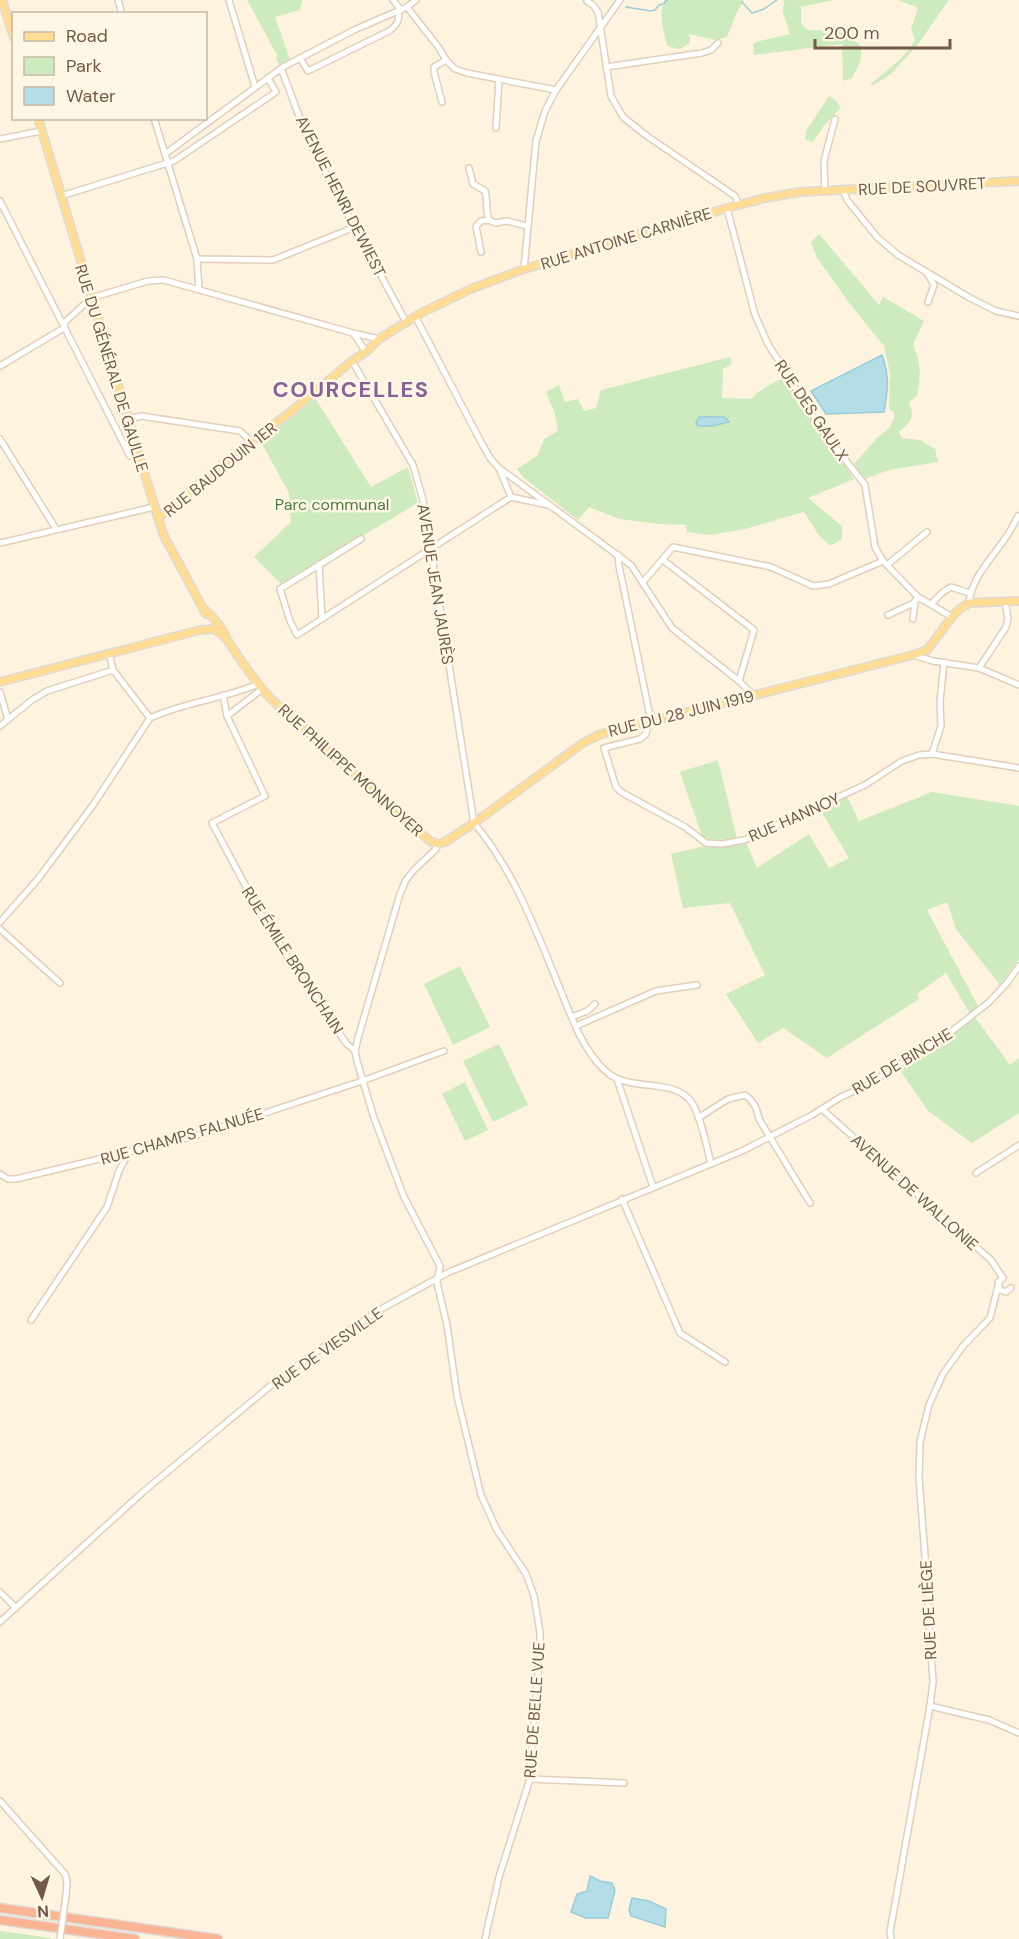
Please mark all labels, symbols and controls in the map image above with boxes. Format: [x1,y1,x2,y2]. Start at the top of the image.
legend [12,12,207,120]
scale bar [815,12,950,50]
text: 200 m [824,21,880,45]
text: Road [66,24,108,48]
text: Park [66,54,102,78]
text: Water [66,84,116,108]
street label: AVENUE HENRI DEWIEST [291,112,390,281]
street label: RUE DE SOUVRET [858,173,986,200]
street label: RUE ANTOINE CARNIÈRE [538,202,714,274]
street label: RUE DU GÉNÉRAL DE GAULLE [70,262,153,475]
street label: RUE DES GAULX [770,356,853,465]
district label: COURCELLES [272,375,430,404]
street label: RUE BAUDOUIN 1ER [159,417,281,522]
park label: Parc communal [275,494,389,515]
street label: AVENUE JEAN JAURÈS [412,502,459,666]
street label: RUE DU 28 JUIN 1919 [606,685,756,742]
street label: RUE PHILIPPE MONNOYER [274,699,428,841]
street label: RUE HANNOY [745,788,843,847]
street label: RUE ÉMILE BRONCHAIN [237,883,348,1038]
street label: RUE DE BINCHE [848,1023,956,1100]
street label: RUE CHAMPS FALNUÉE [98,1103,266,1170]
street label: AVENUE DE WALLONIE [846,1129,983,1255]
street label: RUE DE VIESVILLE [268,1302,387,1394]
street label: RUE DE LIÈGE [915,1560,942,1660]
street label: RUE DE BELLE VUE [519,1641,550,1779]
north arrow [12,1867,72,1927]
text: N [36,1901,50,1922]

